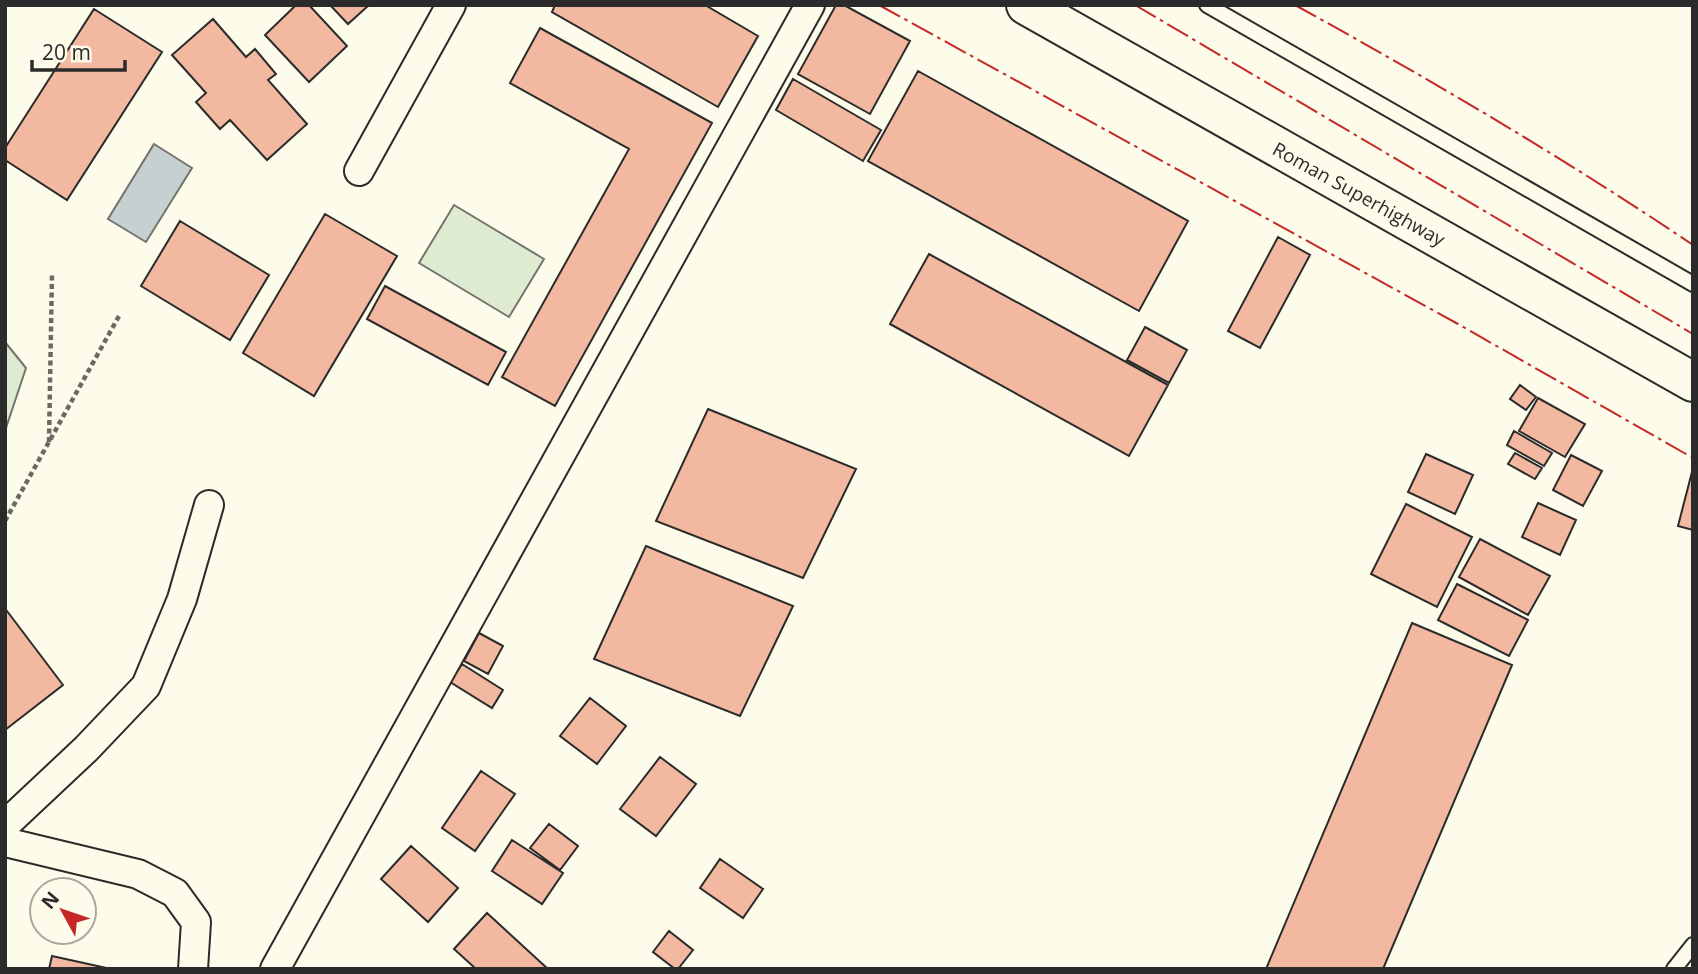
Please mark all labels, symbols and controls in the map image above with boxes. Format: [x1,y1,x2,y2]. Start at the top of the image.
scale bar [32,28,124,72]
text: 20 m [42,38,91,66]
street label: Roman Superhighway [1268,136,1450,252]
north arrow [28,876,98,946]
text: N [35,886,65,914]

